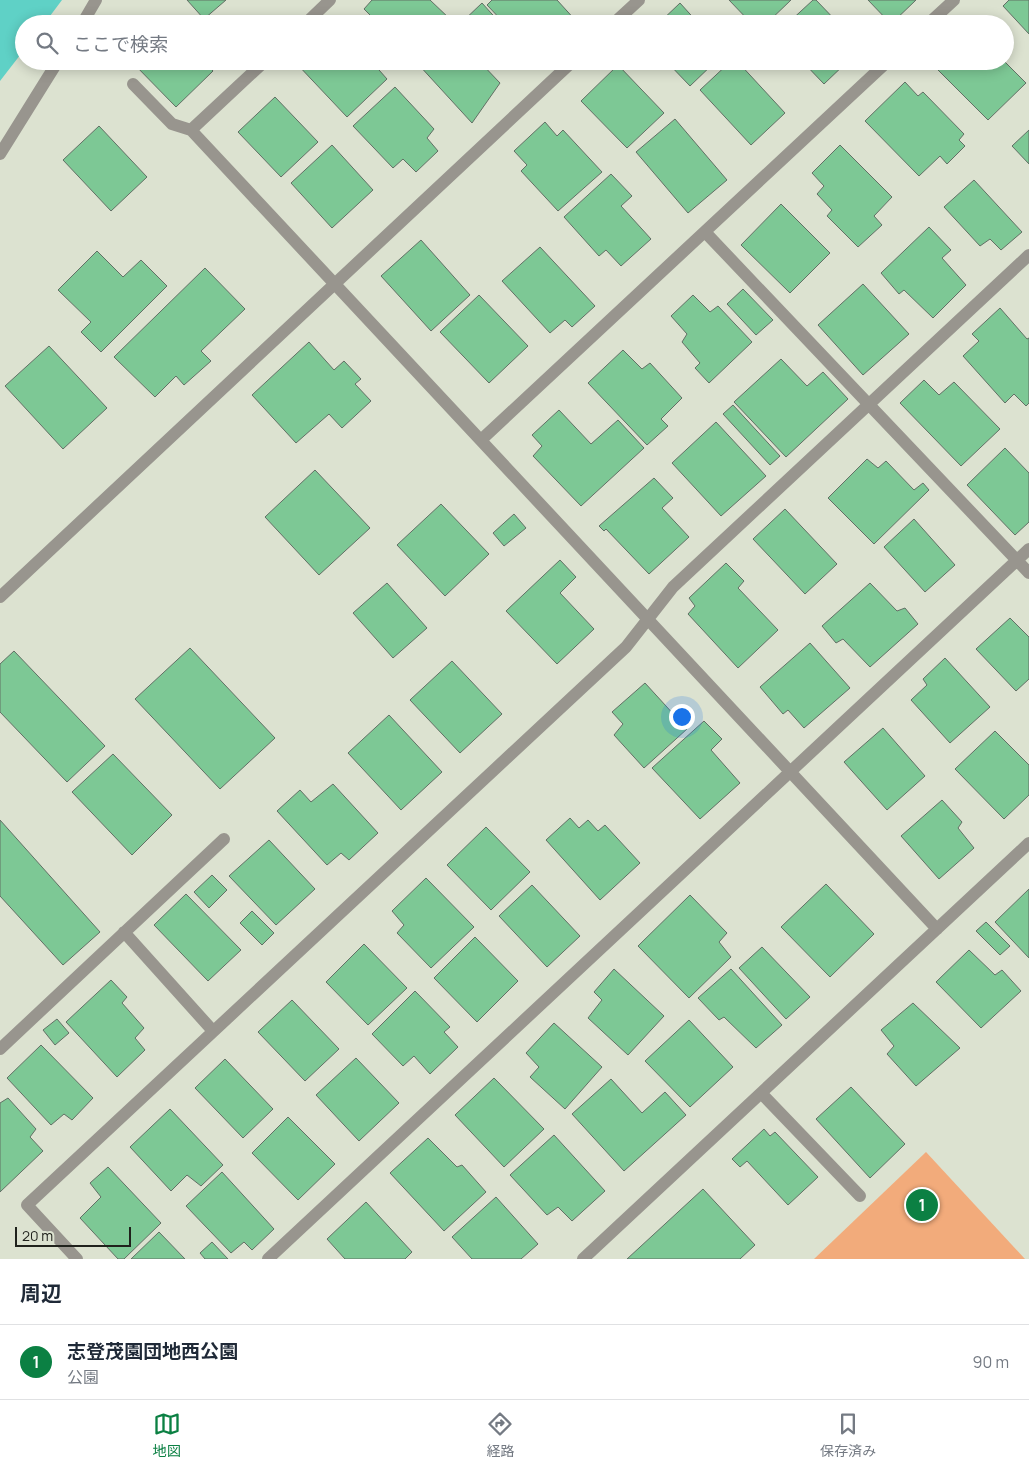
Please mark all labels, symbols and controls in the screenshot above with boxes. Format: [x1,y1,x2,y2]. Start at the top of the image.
search box [15,15,1014,70]
icon: search [33,29,61,57]
text: ここで検索 [73,31,168,57]
your location [669,704,695,730]
pin: 1 [906,1186,938,1224]
scale bar [15,1224,131,1247]
text: 20 m [22,1226,53,1245]
text: 周辺 [20,1279,62,1307]
text: 志登茂園団地西公園 [67,1338,238,1364]
text: 1 [32,1351,40,1373]
text: 90 m [973,1351,1009,1373]
text: 公園 [67,1366,99,1388]
tab: 地図 [153,1410,181,1460]
tab: 経路 [486,1410,514,1460]
tab: 保存済み [820,1410,876,1460]

